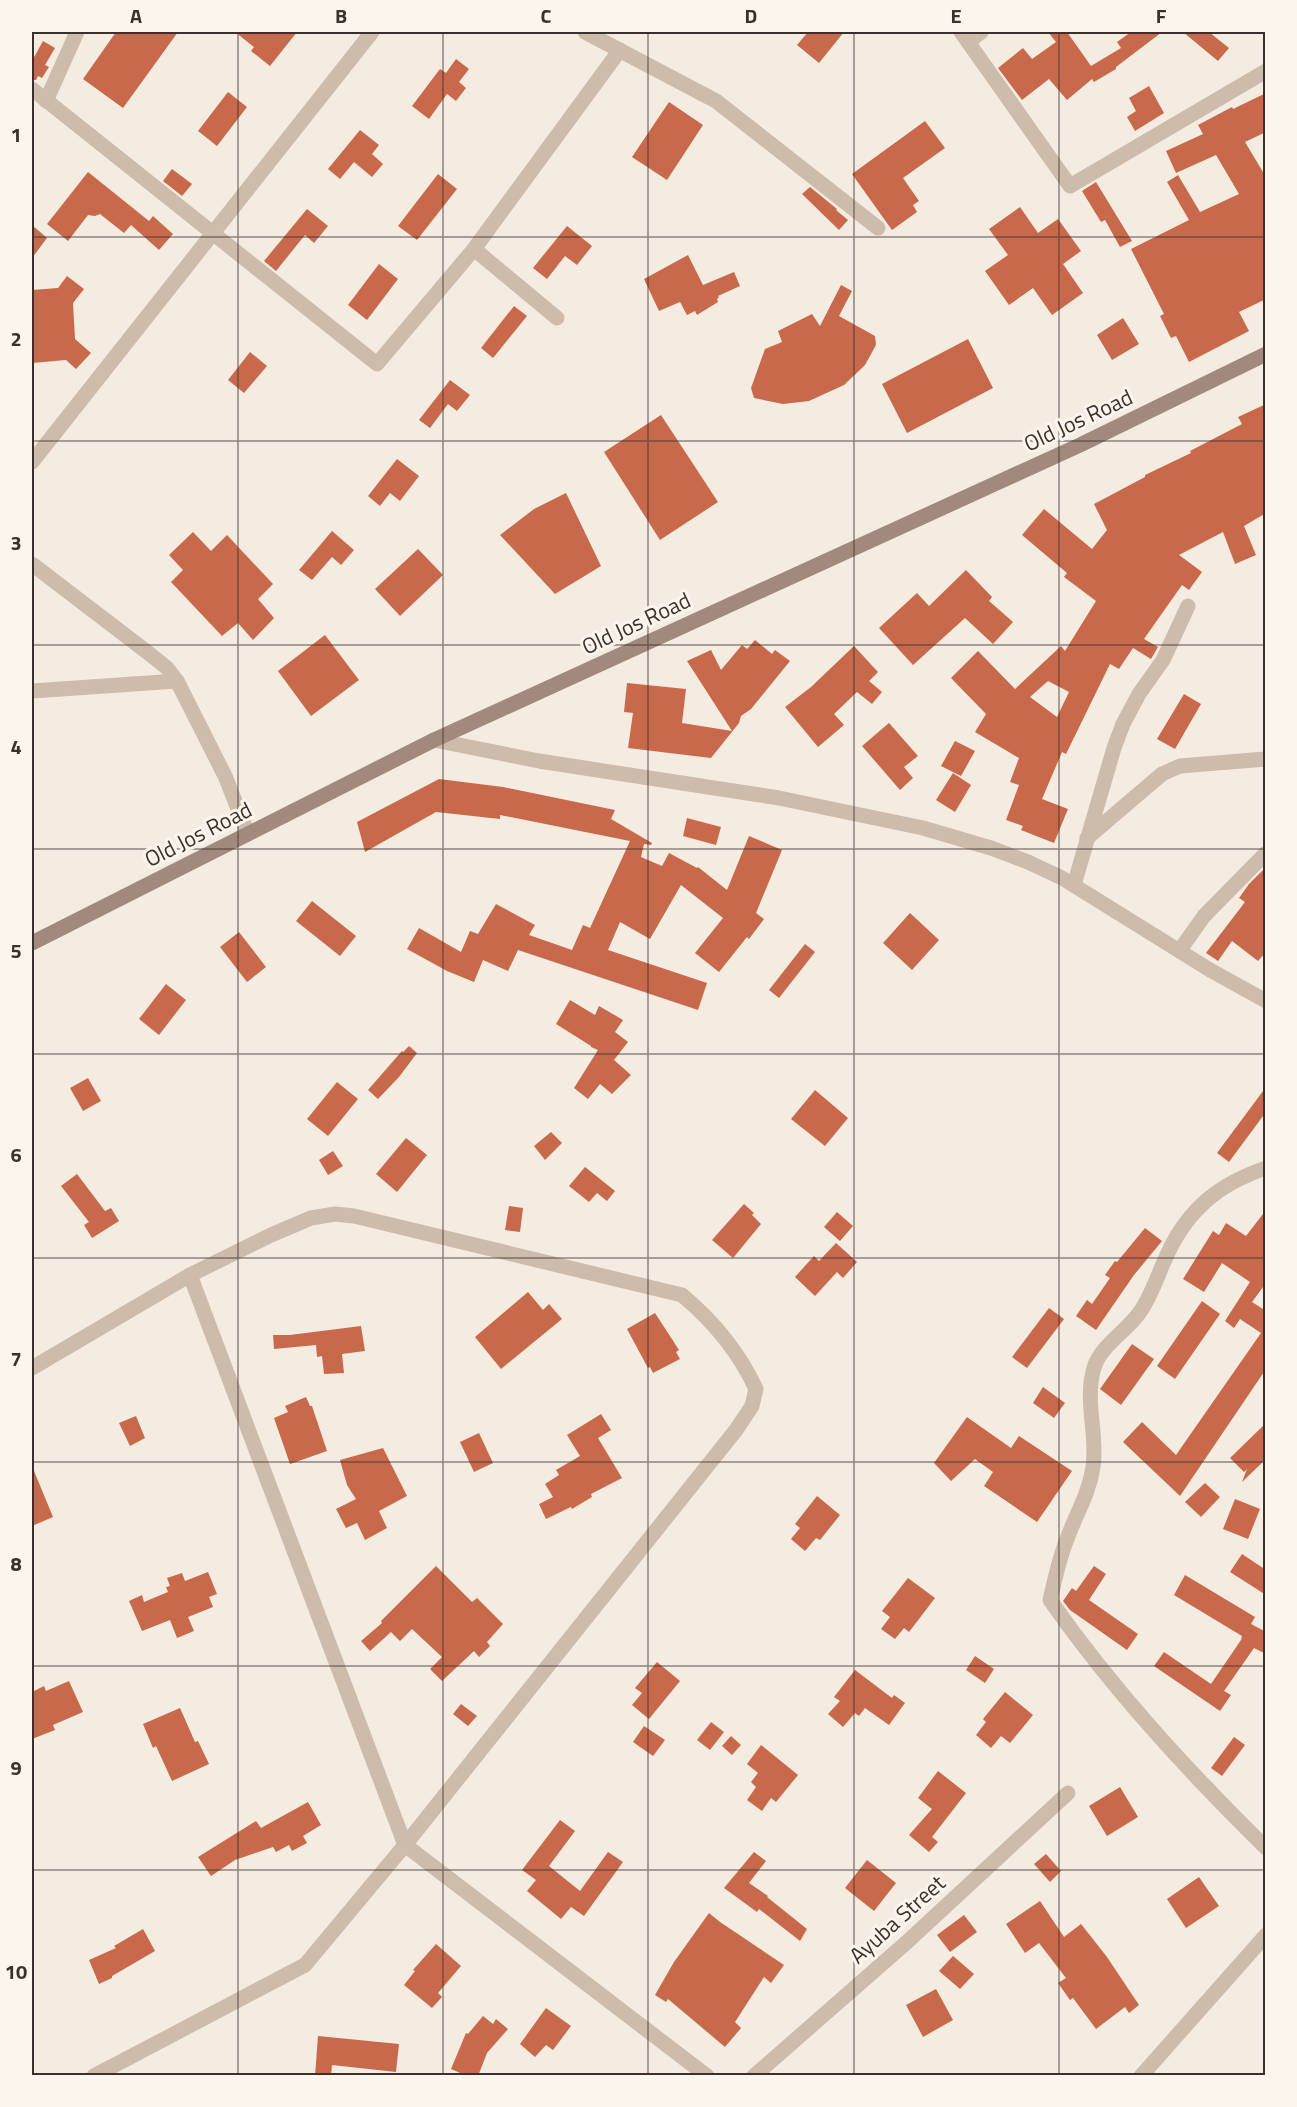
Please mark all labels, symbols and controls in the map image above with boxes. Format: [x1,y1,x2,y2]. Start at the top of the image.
text: A [130,0,142,31]
text: B [335,0,347,31]
text: C [541,0,552,31]
text: D [745,0,757,31]
text: E [950,0,962,31]
text: F [1156,0,1167,31]
text: 1 [10,119,22,150]
text: 2 [10,323,22,354]
street label: Old Jos Road [1018,380,1138,460]
text: 3 [10,527,22,558]
street label: Old Jos Road [576,583,696,663]
text: 4 [10,731,22,762]
street label: Old Jos Road [138,792,258,876]
text: 5 [10,935,22,966]
text: 6 [10,1139,22,1170]
text: 7 [10,1343,22,1374]
text: 8 [10,1548,22,1579]
text: 9 [10,1752,22,1783]
street label: Ayuba Street [841,1866,953,1972]
text: 10 [5,1956,27,1987]

